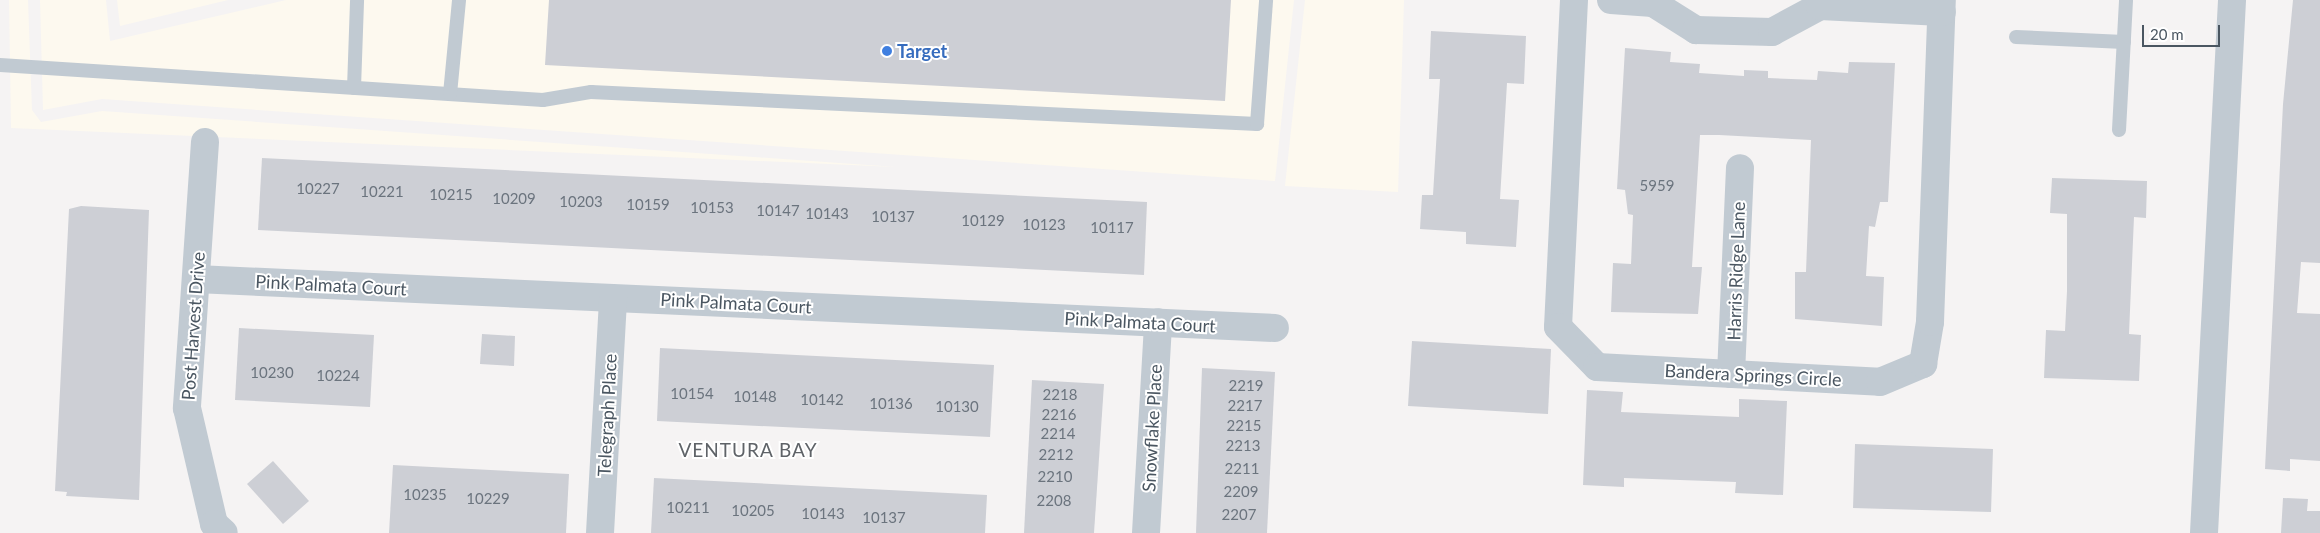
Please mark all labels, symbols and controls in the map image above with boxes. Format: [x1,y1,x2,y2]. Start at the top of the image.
scale bar [2145,15,2222,47]
text: 20 m [2150,25,2184,43]
place label: Target [897,40,947,62]
marker: Target [881,45,893,57]
house number: 5959 [1640,177,1674,195]
house number: 10227 [296,180,340,198]
house number: 10221 [360,183,404,201]
house number: 10215 [429,186,473,204]
house number: 10209 [492,190,536,208]
house number: 10203 [559,193,603,211]
house number: 10159 [626,196,670,214]
house number: 10153 [690,199,734,217]
street label: Harris Ridge Lane [1723,201,1749,341]
house number: 10147 [756,202,800,220]
house number: 10143 [805,205,849,223]
house number: 10137 [871,208,915,226]
house number: 10129 [961,212,1005,230]
house number: 10123 [1022,216,1066,234]
house number: 10117 [1090,219,1134,237]
street label: Post Harvest Drive [177,251,209,401]
street label: Pink Palmata Court [255,270,407,300]
street label: Pink Palmata Court [660,288,812,318]
street label: Pink Palmata Court [1064,307,1216,337]
street label: Telegraph Place [593,353,621,477]
street label: Bandera Springs Circle [1664,360,1842,390]
house number: 10230 [250,364,294,382]
street label: Snowflake Place [1138,364,1166,492]
house number: 10224 [316,367,360,385]
house number: 2219 [1229,377,1263,395]
house number: 10154 [670,385,714,403]
house number: 2218 [1043,386,1077,404]
house number: 10148 [733,388,777,406]
house number: 10142 [800,391,844,409]
house number: 10136 [869,395,913,413]
house number: 2217 [1228,397,1262,415]
house number: 10130 [935,398,979,416]
house number: 2216 [1042,406,1076,424]
house number: 2215 [1227,417,1261,435]
house number: 2214 [1041,425,1075,443]
house number: 2213 [1226,437,1260,455]
district label: VENTURA BAY [677,439,819,461]
house number: 2212 [1039,446,1073,464]
house number: 2211 [1225,460,1259,478]
house number: 2210 [1038,468,1072,486]
house number: 2209 [1224,483,1258,501]
house number: 10235 [403,486,447,504]
house number: 10229 [466,490,510,508]
house number: 2208 [1037,492,1071,510]
house number: 10211 [666,499,710,517]
house number: 10205 [731,502,775,520]
house number: 10143 [801,505,845,523]
house number: 2207 [1222,506,1256,524]
house number: 10137 [862,509,906,527]

